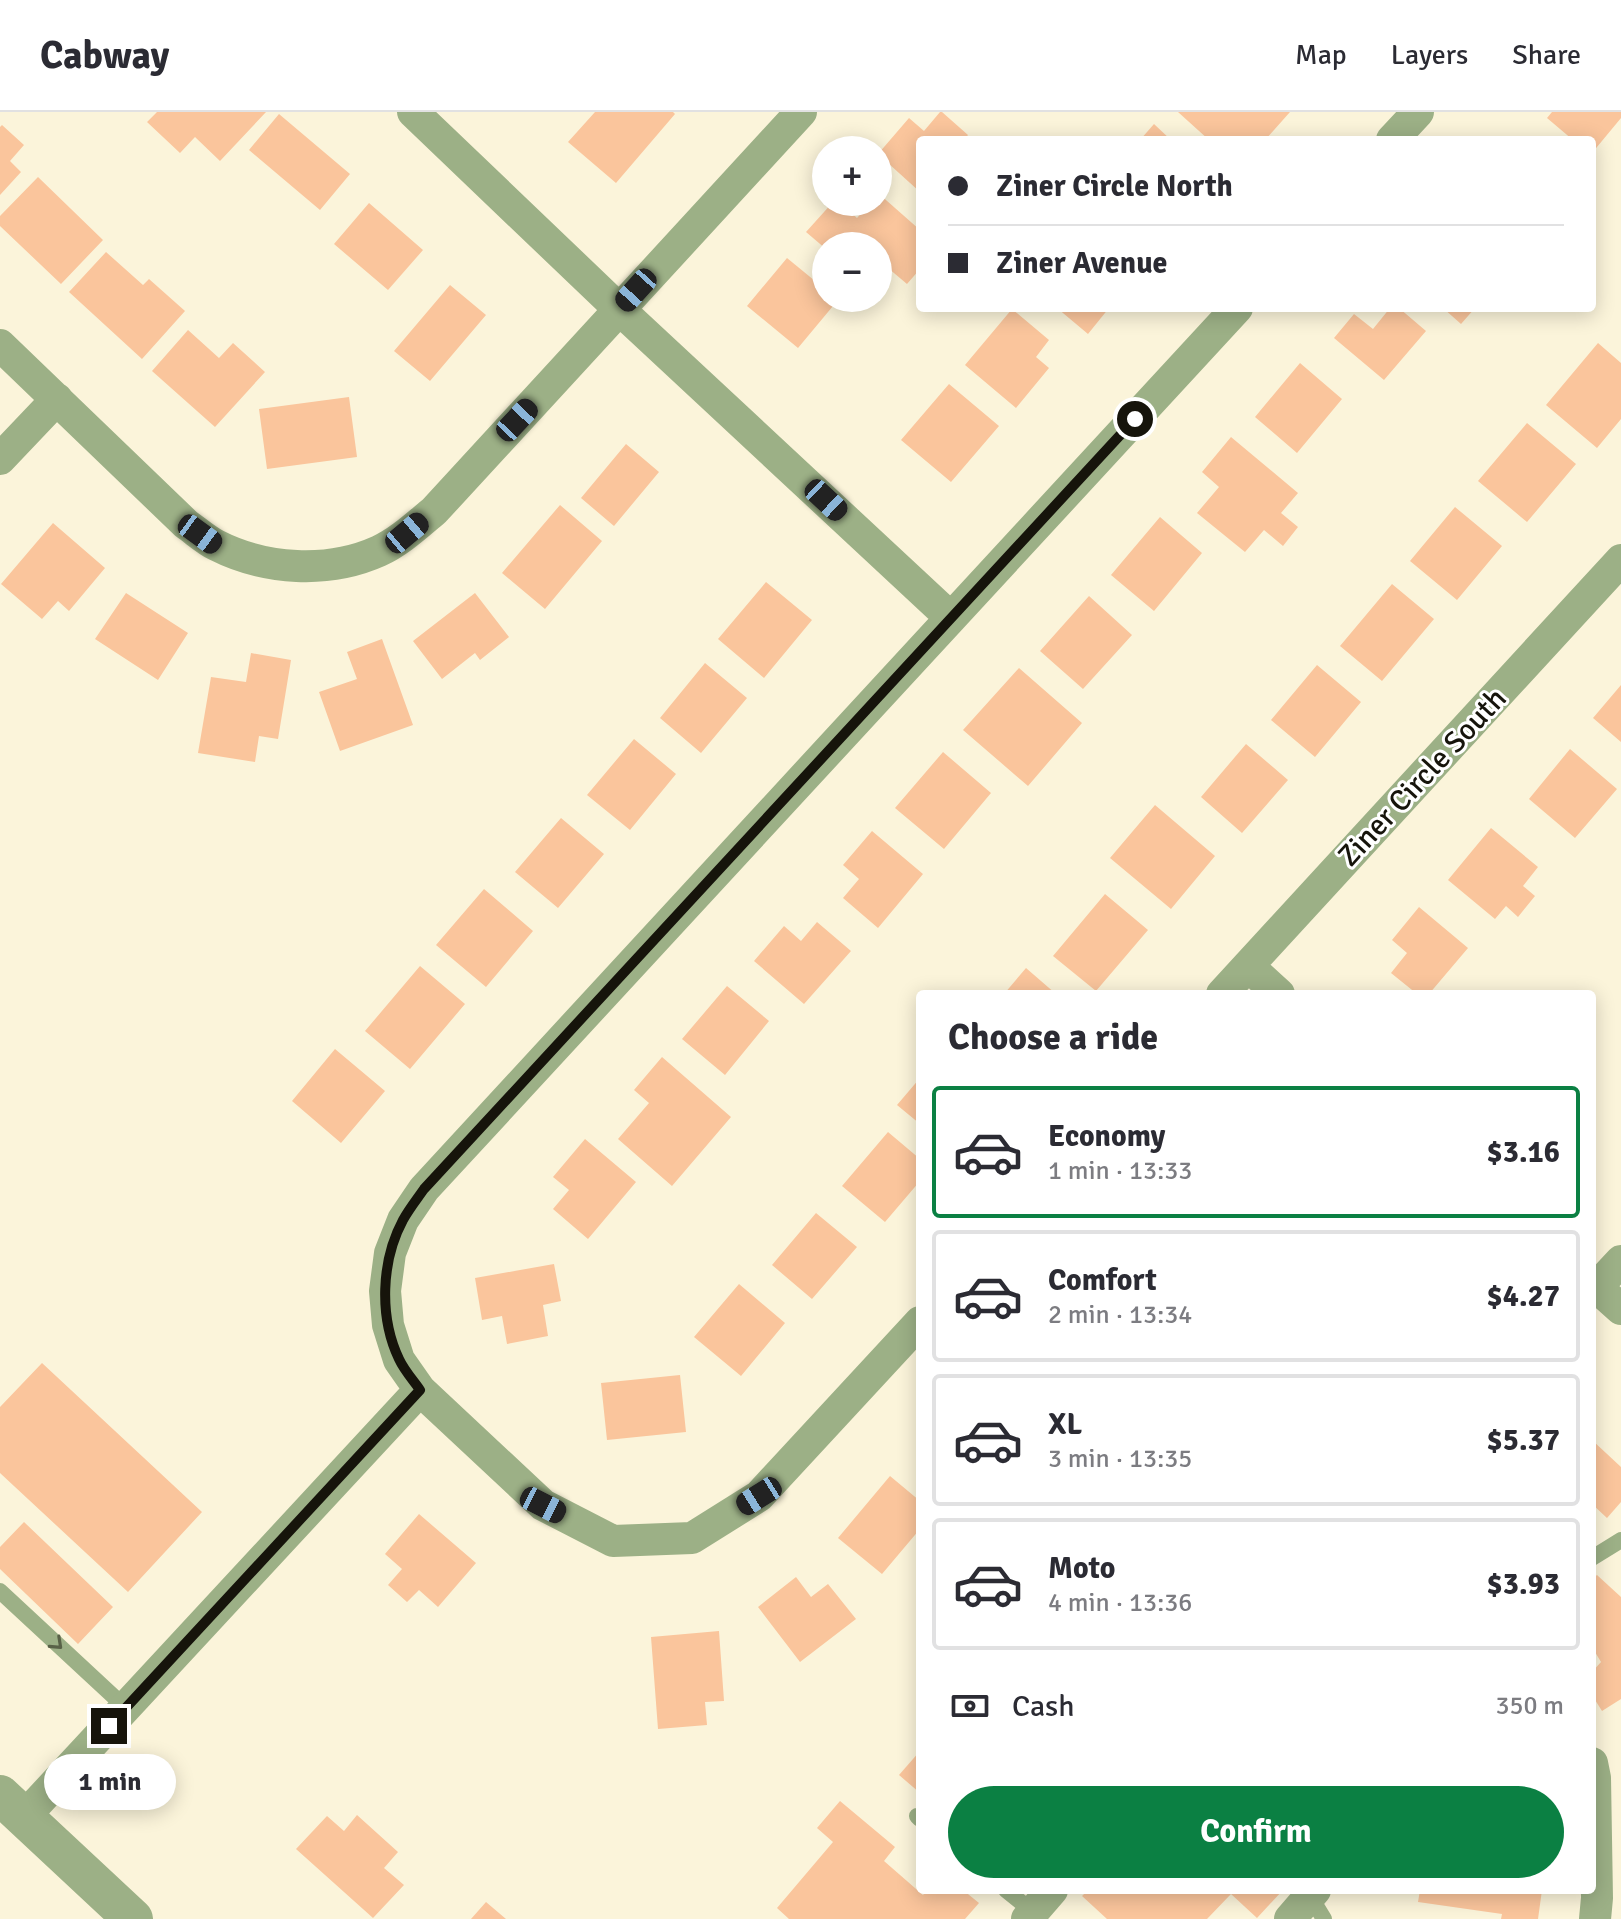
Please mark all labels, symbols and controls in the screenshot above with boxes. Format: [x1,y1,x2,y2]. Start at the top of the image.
text: Cabway [40,32,169,79]
text: Map [1295,38,1347,72]
text: Layers [1391,38,1468,72]
text: Share [1512,38,1581,72]
map controls [812,136,892,312]
button: + [812,136,892,216]
text: Ziner Circle North [996,168,1233,205]
button: − [812,232,892,312]
text: Ziner Avenue [996,245,1167,282]
car [611,264,661,316]
car [492,394,542,446]
route start [1117,401,1153,437]
car [800,475,852,525]
car [381,508,433,558]
car [174,510,226,558]
street label: Ziner Circle South [1330,680,1514,874]
text: Choose a ride [948,1015,1158,1060]
icon: car [952,1116,1024,1188]
text: Economy [1048,1118,1165,1155]
text: $3.16 [1487,1134,1560,1171]
text: 1 min · 13:33 [1048,1155,1192,1187]
icon: car [952,1260,1024,1332]
text: Comfort [1048,1262,1157,1299]
text: $4.27 [1487,1278,1560,1315]
text: 2 min · 13:34 [1048,1299,1192,1331]
icon: car [952,1404,1024,1476]
text: XL [1048,1406,1082,1443]
text: $5.37 [1487,1422,1560,1459]
text: 3 min · 13:35 [1048,1443,1192,1475]
car [732,1473,786,1519]
car [516,1483,570,1527]
icon: car [952,1548,1024,1620]
text: Moto [1048,1550,1115,1587]
text: $3.93 [1487,1566,1560,1603]
text: 4 min · 13:36 [1048,1587,1192,1619]
one-way arrow [48,1635,62,1650]
icon: cash [948,1684,992,1728]
text: Cash [1012,1688,1075,1725]
text: 350 m [1495,1690,1564,1722]
route end [91,1708,127,1744]
callout: 1 min [43,1754,175,1810]
text: 1 min [79,1766,141,1798]
button: Confirm [948,1786,1564,1878]

